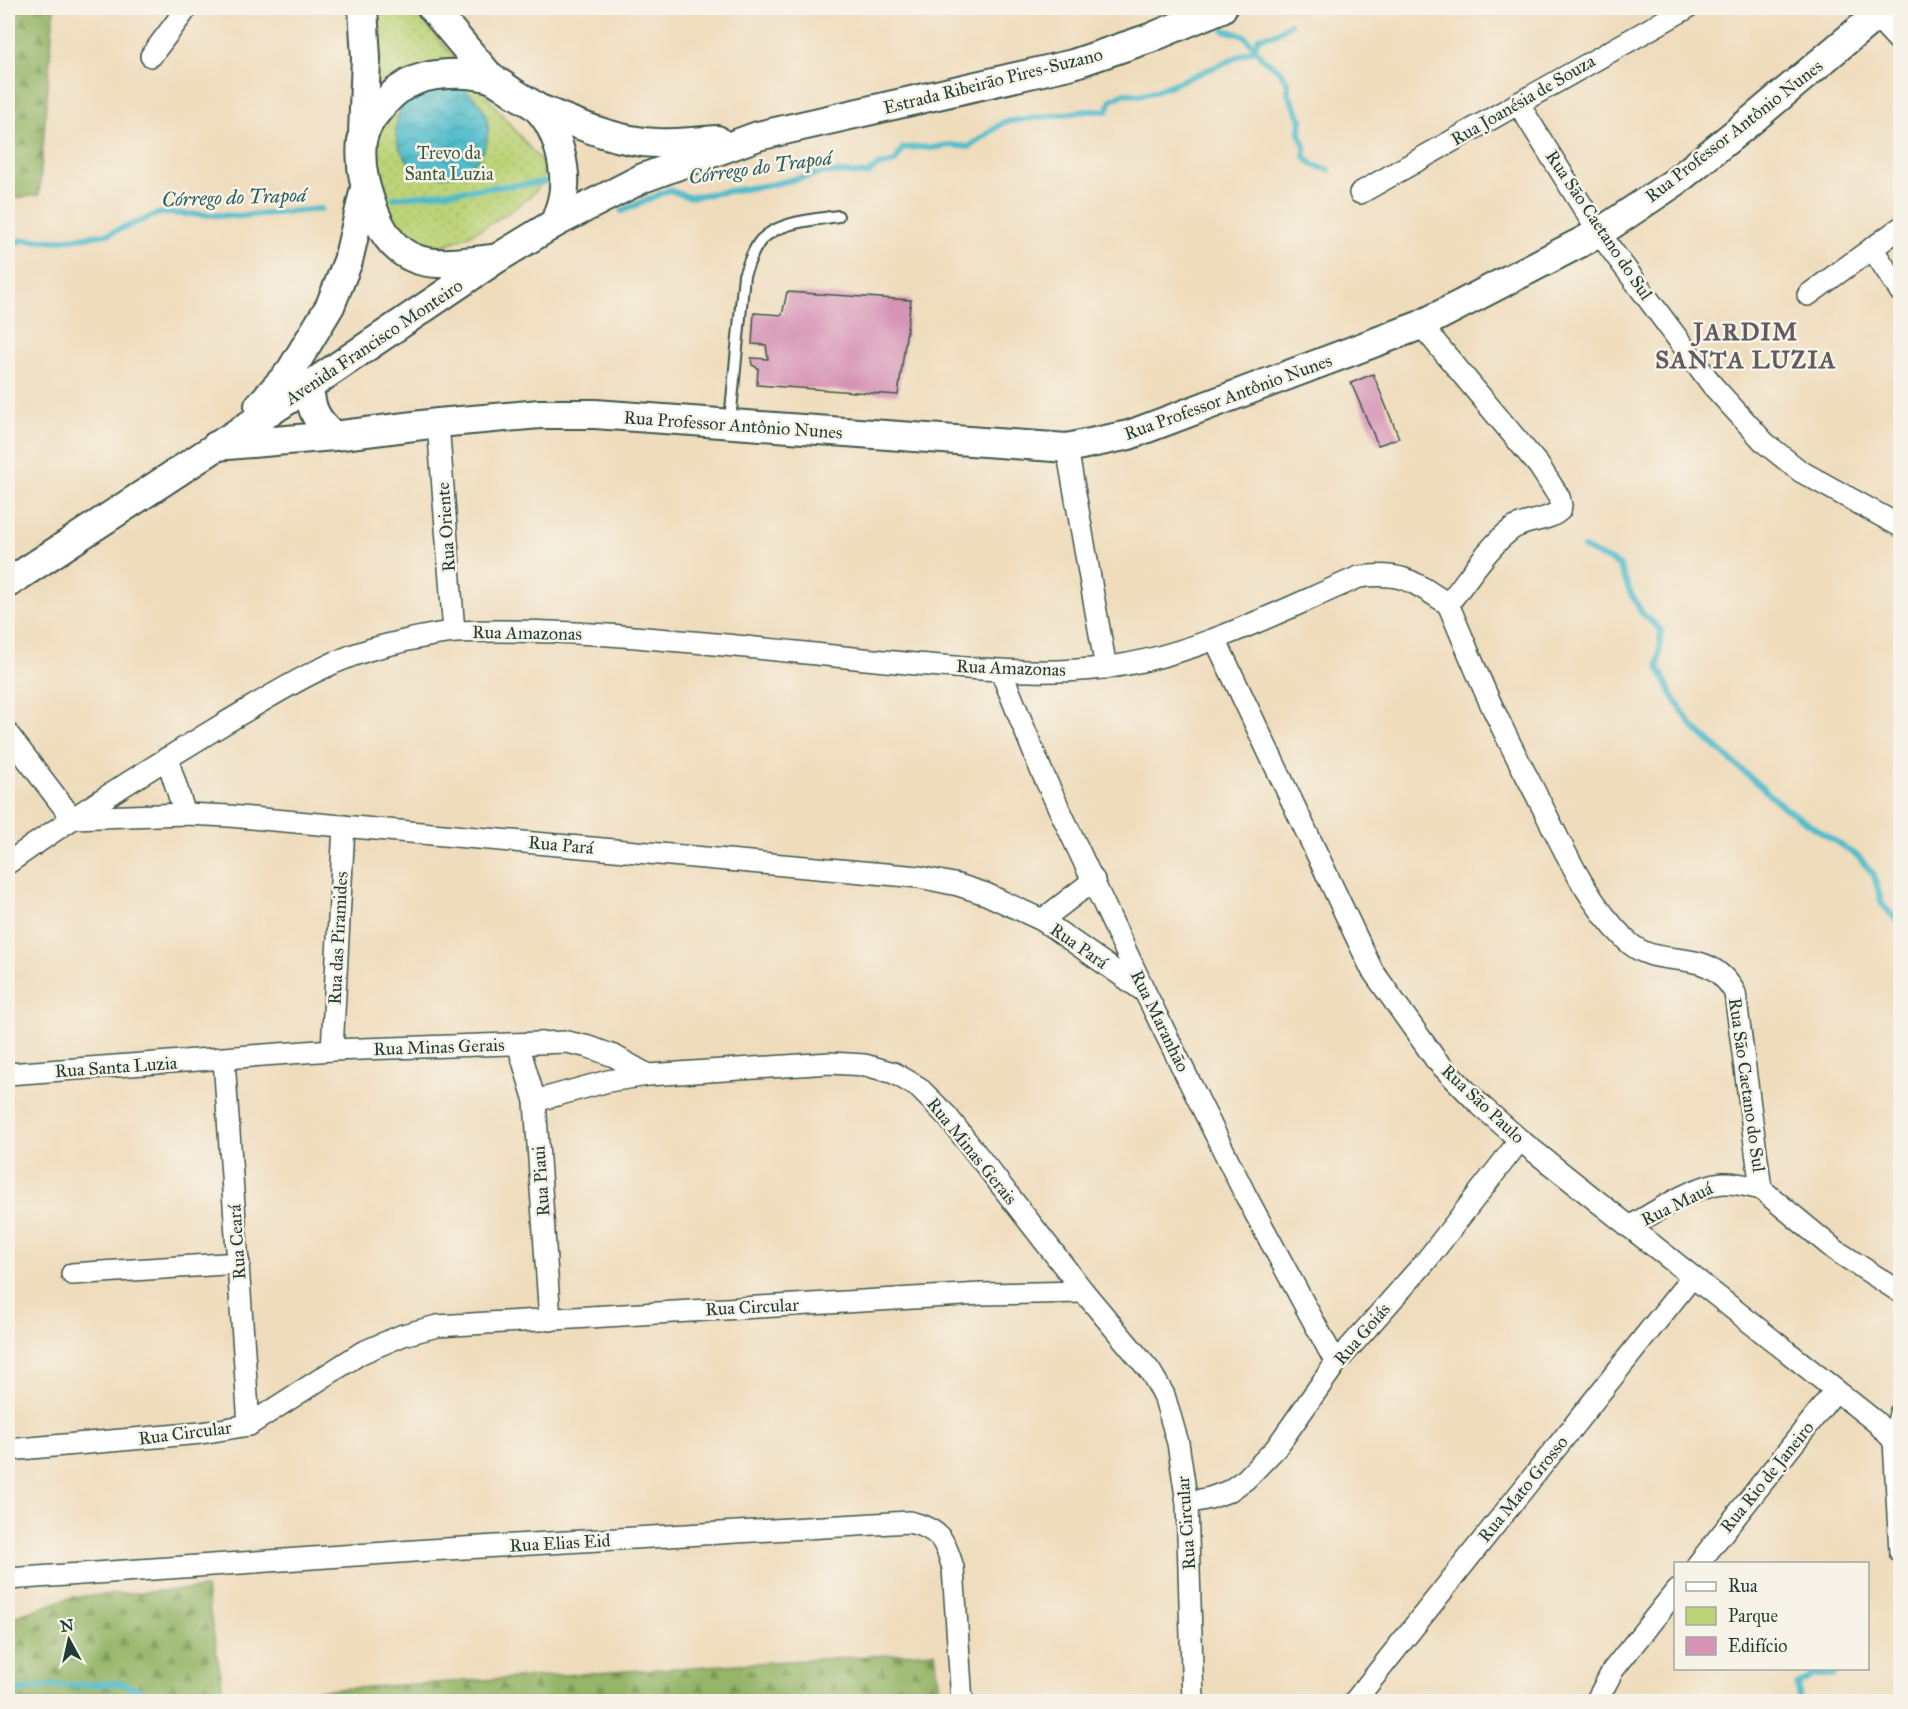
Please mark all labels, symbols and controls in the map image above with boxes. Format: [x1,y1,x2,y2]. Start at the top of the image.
street label: Estrada Ribeirão Pires-Suzano [881,43,1105,119]
street label: Rua Joanésia de Souza [1447,50,1600,151]
street label: Rua Professor Antônio Nunes [1641,55,1827,207]
park label: Trevo da Santa Luzia [404,142,494,185]
water label: Córrego do Trapoá [687,145,836,190]
street label: Rua São Caetano do Sul [1541,146,1657,304]
water label: Córrego do Trapoá [161,182,309,213]
street label: Avenida Francisco Monteiro [280,274,467,410]
district label: JARDIM SANTA LUZIA [1655,317,1837,375]
street label: Rua Professor Antônio Nunes [1121,349,1335,445]
street label: Rua Professor Antônio Nunes [623,406,843,444]
street label: Rua Oriente [432,481,460,573]
street label: Rua Amazonas [472,621,582,645]
street label: Rua Amazonas [956,655,1066,681]
street label: Rua Pará [527,831,595,859]
street label: Rua das Piramides [324,871,352,1005]
street label: Rua Pará [1046,918,1112,974]
street label: Rua Maranhão [1126,966,1194,1076]
street label: Rua São Caetano do Sul [1724,996,1770,1174]
street label: Rua Minas Gerais [373,1034,505,1060]
street label: Rua Santa Luzia [54,1052,178,1082]
street label: Rua São Paulo [1437,1060,1529,1148]
street label: Rua Minas Gerais [922,1093,1022,1209]
street label: Rua Piaui [528,1145,554,1217]
street label: Rua Mauá [1638,1177,1717,1231]
street label: Rua Ceará [223,1203,251,1280]
street label: Rua Circular [705,1294,800,1320]
street label: Rua Goiás [1329,1298,1395,1370]
street label: Rua Circular [137,1416,233,1450]
street label: Rua Rio de Janeiro [1715,1417,1819,1538]
street label: Rua Mato Grosso [1473,1431,1573,1547]
street label: Rua Circular [1172,1475,1200,1571]
street label: Rua Elias Eid [509,1529,611,1557]
legend [1674,1562,1869,1670]
text: Rua [1728,1575,1758,1597]
text: Parque [1728,1605,1778,1628]
north arrow [39,1610,99,1670]
text: N [59,1615,75,1636]
text: Edifício [1728,1635,1787,1657]

